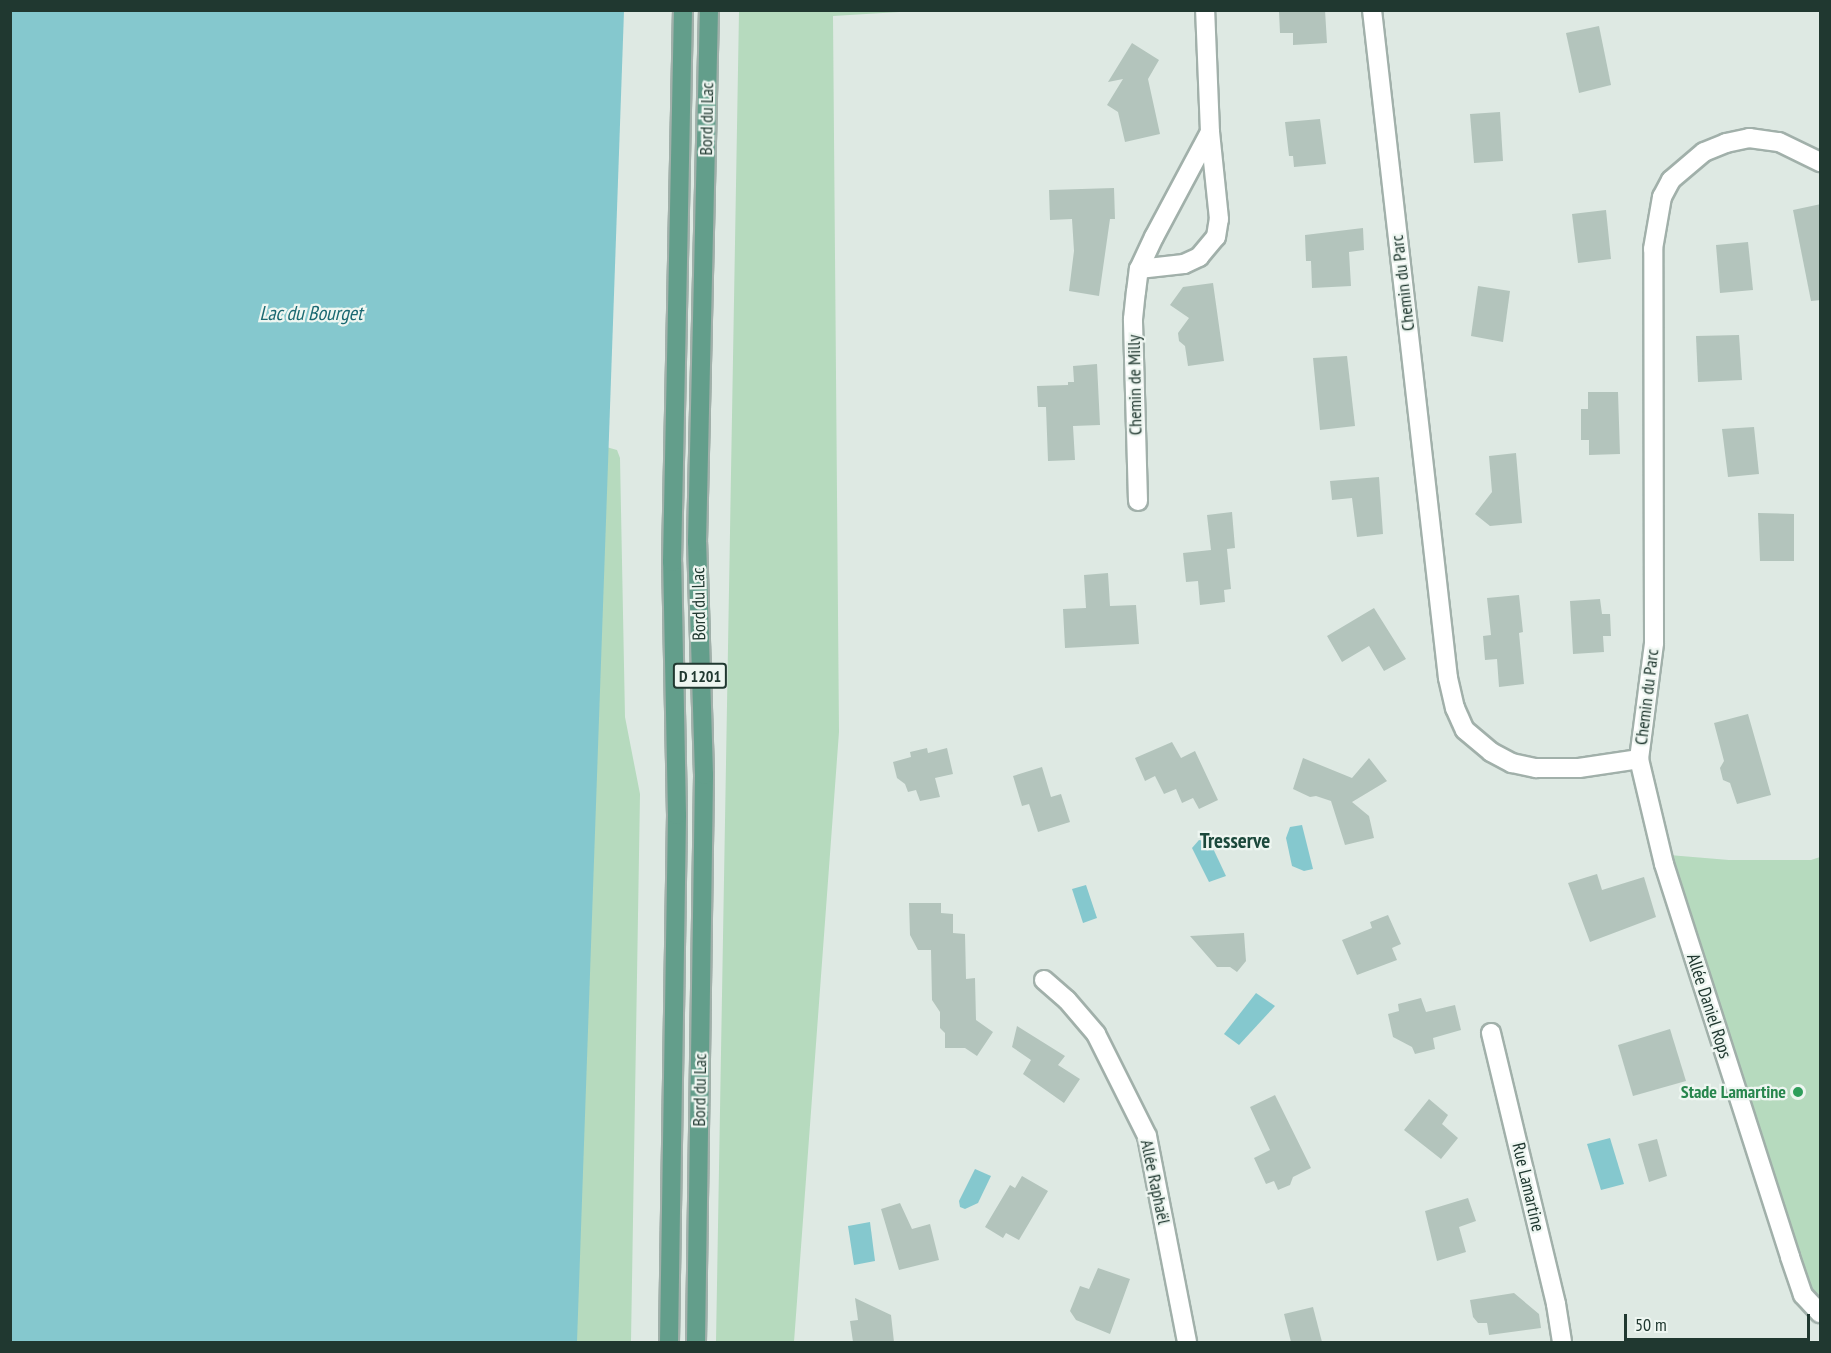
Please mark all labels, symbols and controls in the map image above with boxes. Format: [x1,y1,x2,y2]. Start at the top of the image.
street label: Bord du Lac [696,82,718,156]
street label: Chemin du Parc [1386,234,1420,332]
water label: Lac du Bourget [259,301,363,325]
street label: Chemin de Milly [1123,335,1147,435]
street label: Bord du Lac [688,567,710,641]
street label: Chemin du Parc [1630,648,1664,746]
road number: D 1201 [672,663,728,689]
district label: Tresserve [1200,828,1270,854]
street label: Allée Daniel Rops [1682,951,1736,1061]
street label: Bord du Lac [689,1053,711,1127]
place label: Stade Lamartine [1681,1081,1786,1103]
marker: Stade Lamartine [1791,1085,1805,1099]
street label: Allée Raphaël [1136,1138,1174,1226]
street label: Rue Lamartine [1507,1140,1549,1234]
scale bar [1627,1302,1813,1340]
text: 50 m [1635,1313,1667,1336]

